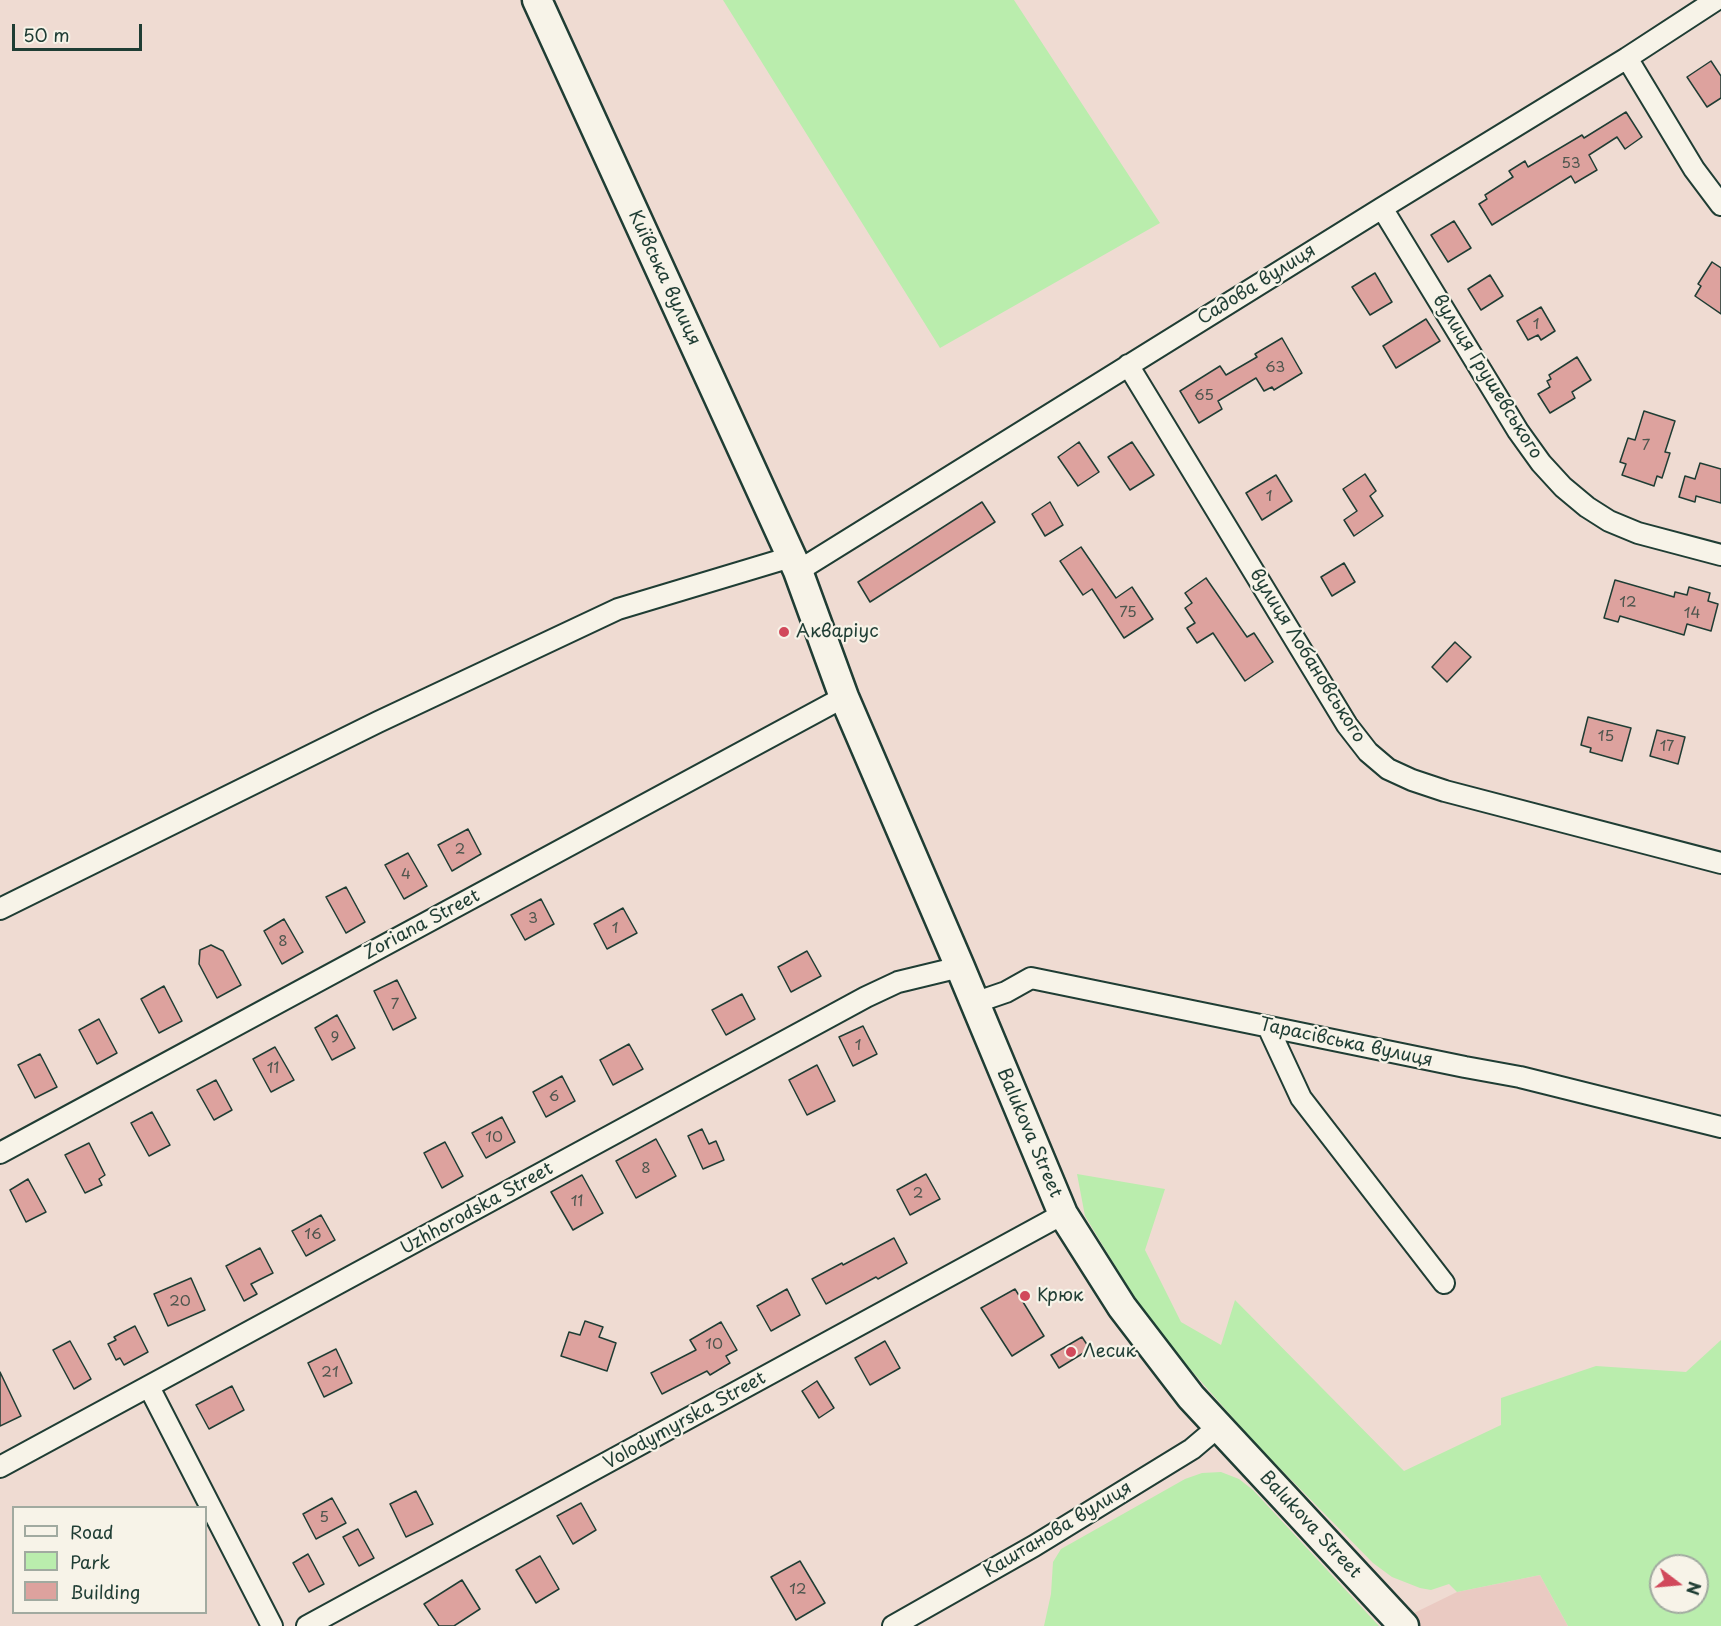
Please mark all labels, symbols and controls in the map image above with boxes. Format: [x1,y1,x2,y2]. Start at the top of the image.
scale bar [15,12,146,50]
text: 50 m [23,21,70,48]
house number: 53 [1561,155,1581,173]
street label: Київська вулиця [623,207,705,349]
street label: Садова вулиця [1194,240,1320,330]
street label: вулиця Грушевського [1428,291,1546,463]
house number: 1 [1533,316,1539,334]
house number: 63 [1265,359,1285,377]
house number: 65 [1194,387,1214,405]
house number: 7 [1642,437,1650,455]
house number: 1 [1266,488,1272,506]
street label: вулиця Лобановського [1245,565,1369,747]
house number: 12 [1619,594,1637,612]
house number: 75 [1119,604,1137,622]
house number: 14 [1684,605,1700,623]
place label: Акваріус [796,621,879,643]
marker: Акваріус [777,625,791,639]
house number: 15 [1598,728,1614,746]
house number: 17 [1660,738,1674,756]
house number: 2 [455,841,465,859]
house number: 4 [401,866,411,884]
street label: Zoriana Street [360,885,484,965]
house number: 3 [528,910,538,928]
house number: 1 [612,920,618,938]
house number: 8 [278,933,288,951]
house number: 7 [391,996,399,1014]
street label: Тарасівська вулиця [1257,1014,1435,1072]
house number: 9 [331,1029,339,1047]
house number: 1 [855,1037,861,1055]
house number: 11 [267,1060,279,1078]
street label: Balukova Street [992,1065,1066,1201]
house number: 6 [549,1088,559,1106]
house number: 10 [485,1129,503,1147]
street label: Uzhhorodska Street [397,1158,557,1260]
house number: 8 [641,1160,651,1178]
house number: 2 [913,1185,923,1203]
house number: 11 [571,1193,583,1211]
house number: 16 [304,1226,322,1244]
place label: Крюк [1037,1285,1083,1307]
marker: Крюк [1018,1289,1032,1303]
house number: 20 [169,1293,191,1311]
house number: 10 [705,1336,723,1354]
place label: Лесик [1083,1341,1136,1363]
marker: Лесик [1064,1345,1078,1359]
house number: 21 [321,1364,339,1382]
street label: Volodymyrska Street [600,1368,770,1474]
street label: Balukova Street [1255,1467,1365,1583]
street label: Каштанова вулиця [980,1477,1136,1583]
legend [12,1506,207,1614]
house number: 5 [319,1509,329,1527]
text: Road [70,1518,114,1545]
text: Park [70,1548,110,1575]
north arrow [1649,1554,1709,1614]
text: Building [70,1578,140,1605]
text: N [1681,1579,1708,1598]
house number: 12 [789,1581,807,1599]

